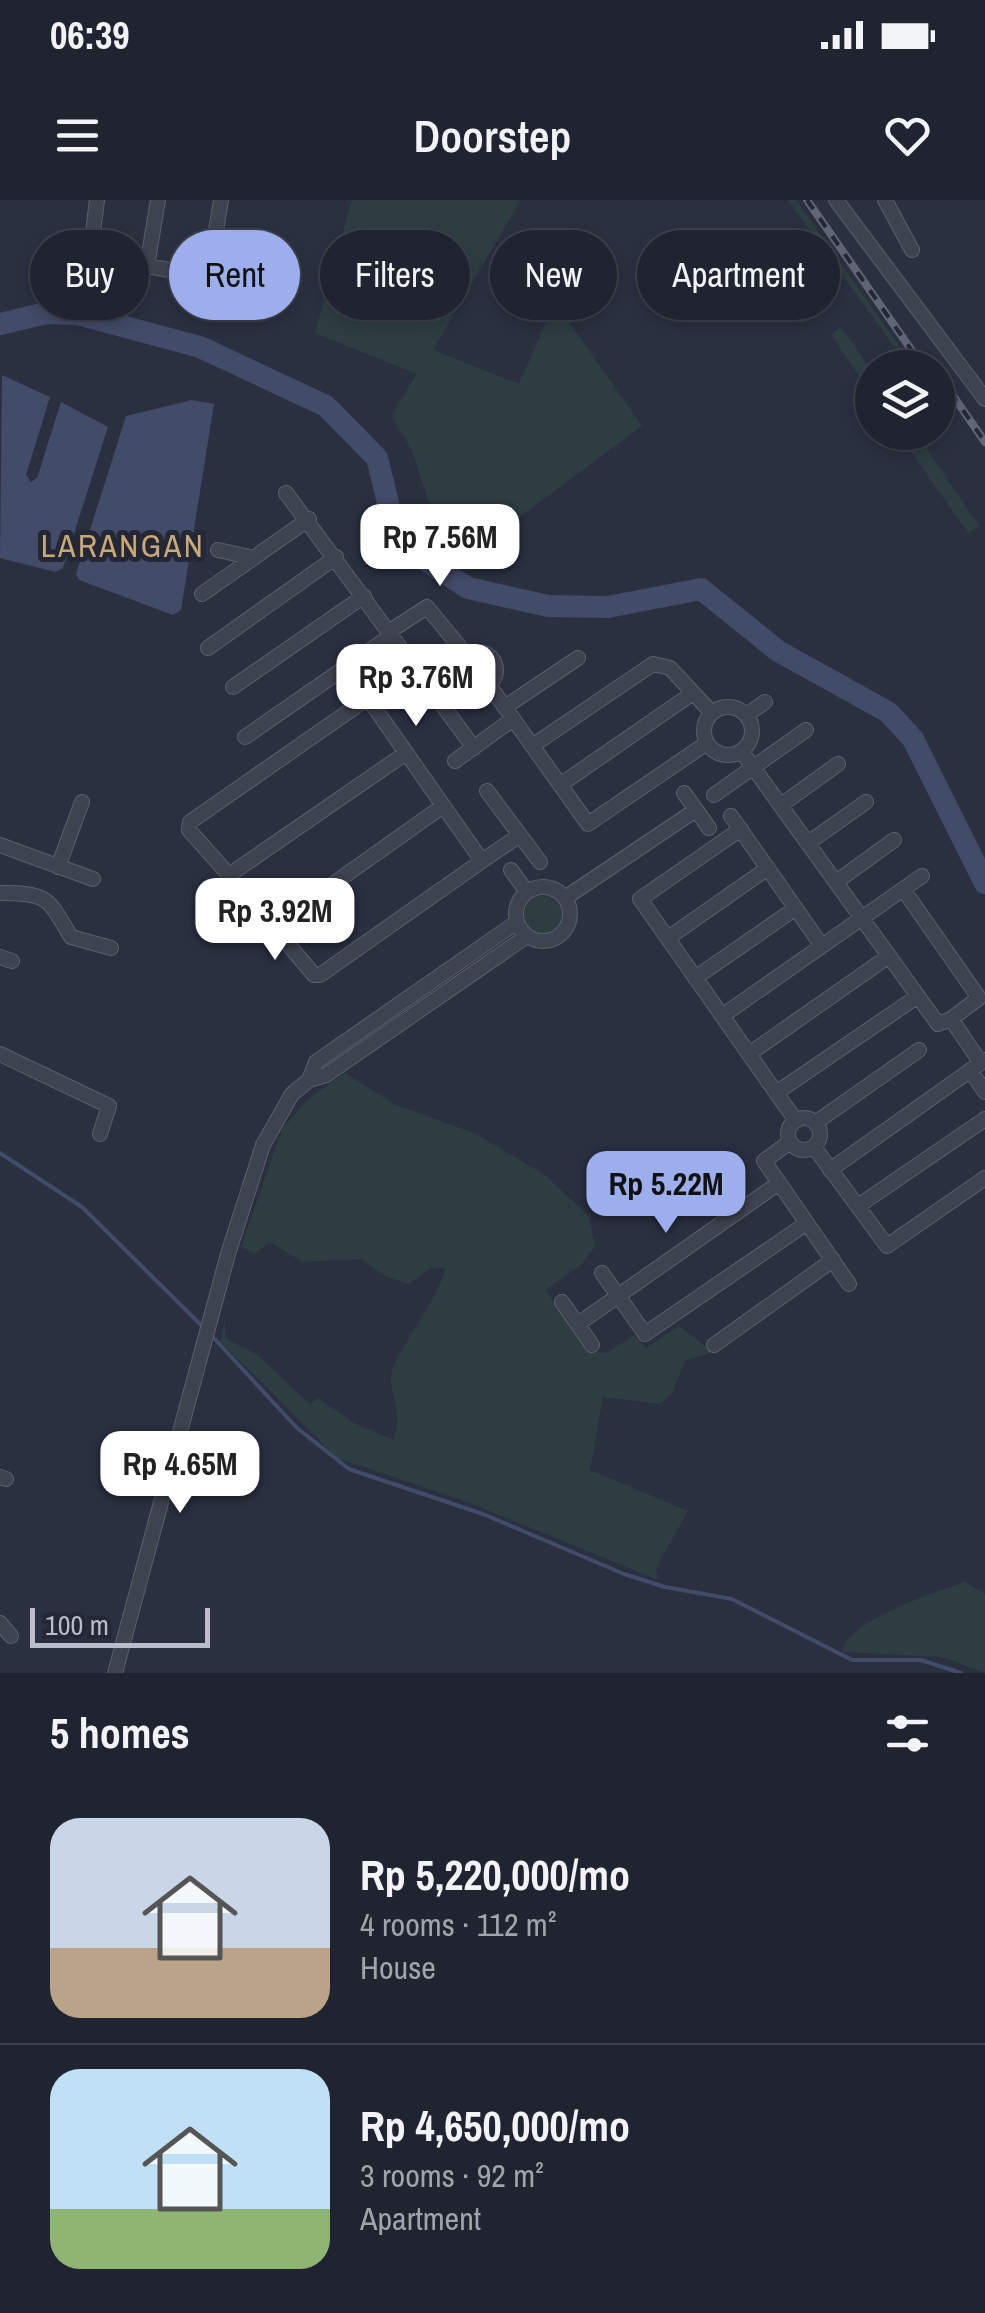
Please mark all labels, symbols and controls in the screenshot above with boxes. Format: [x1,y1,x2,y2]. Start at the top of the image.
text: 06:39 [50,10,130,61]
text: Doorstep [414,105,571,166]
icon: menu [50,108,105,163]
icon: heart [880,108,935,163]
chip: Buy [30,230,149,320]
chip: Rent [169,230,300,320]
chip: Filters [320,230,470,320]
chip: New [490,230,617,320]
chip: Apartment [637,230,840,320]
map controls [855,350,955,450]
button: layers [855,350,955,450]
pin: Rp 7.56M [337,504,543,589]
text: Rp 7.56M [382,515,498,558]
district label: LARANGAN [41,524,205,567]
pin: Rp 3.76M [313,644,519,729]
text: Rp 3.76M [358,655,474,698]
pin: Rp 3.92M [172,878,378,963]
text: Rp 3.92M [217,889,333,932]
pin: Rp 5.22M [563,1151,769,1236]
text: Rp 5.22M [608,1162,724,1205]
pin: Rp 4.65M [77,1431,283,1516]
text: Rp 4.65M [122,1442,238,1485]
scale bar [30,1603,210,1648]
text: 100 m [45,1606,109,1644]
text: 5 homes [50,1705,190,1761]
icon: filters [880,1706,935,1761]
text: Rp 5,220,000/mo [360,1847,630,1903]
icon: home [130,1858,250,1978]
text: 4 rooms · 112 m² [360,1903,556,1946]
text: House [360,1946,436,1989]
text: Rp 4,650,000/mo [360,2098,630,2154]
icon: home [130,2109,250,2229]
text: 3 rooms · 92 m² [360,2154,544,2197]
text: Apartment [360,2197,481,2240]

